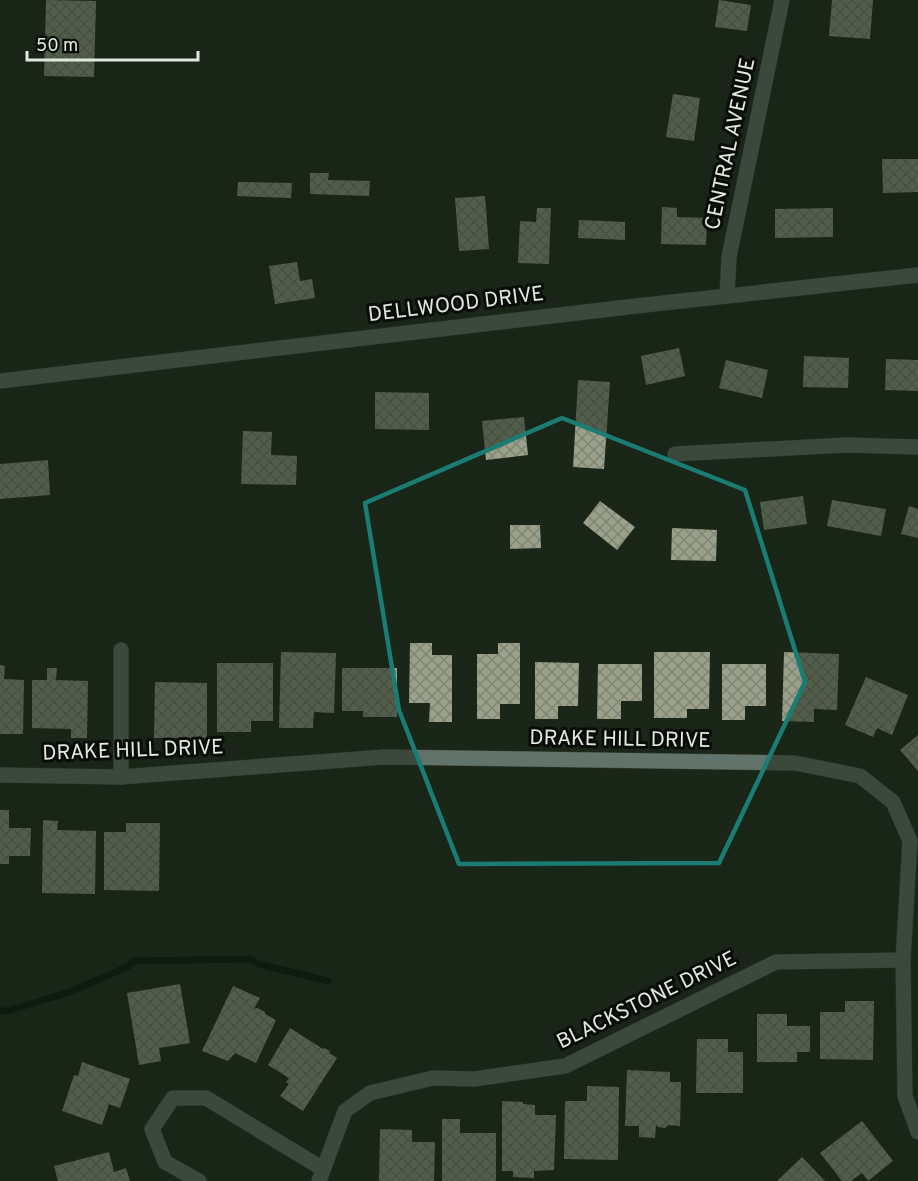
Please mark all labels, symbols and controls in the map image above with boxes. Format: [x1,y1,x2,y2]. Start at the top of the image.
scale bar [27,24,198,62]
text: 50 m [36,35,78,58]
street label: CENTRAL AVENUE [700,55,762,233]
street label: DELLWOOD DRIVE [366,281,546,329]
street label: DRAKE HILL DRIVE [529,725,711,755]
street label: DRAKE HILL DRIVE [42,734,224,768]
street label: BLACKSTONE DRIVE [553,946,741,1056]

